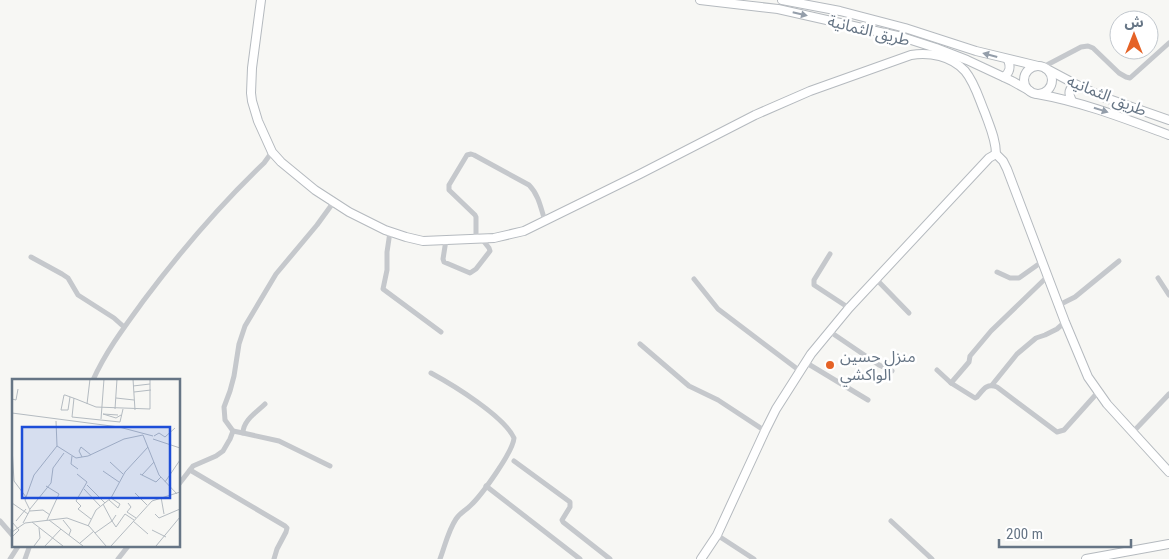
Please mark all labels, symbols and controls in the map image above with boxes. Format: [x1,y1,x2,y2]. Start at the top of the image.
one-way arrow [792,10,807,18]
north arrow [1109,10,1159,60]
street label: طريق الثمانية [826,11,912,51]
text: ش [1124,14,1144,30]
one-way arrow [983,51,998,59]
street label: طريق الثمانيه [1064,71,1149,121]
one-way arrow [1094,107,1109,115]
place label: منزل حسين الواكشي [840,347,916,387]
marker: منزل حسين الواكشي [824,359,836,371]
inset map [12,379,180,546]
scale bar [999,516,1132,548]
text: 200 m [1006,525,1043,543]

